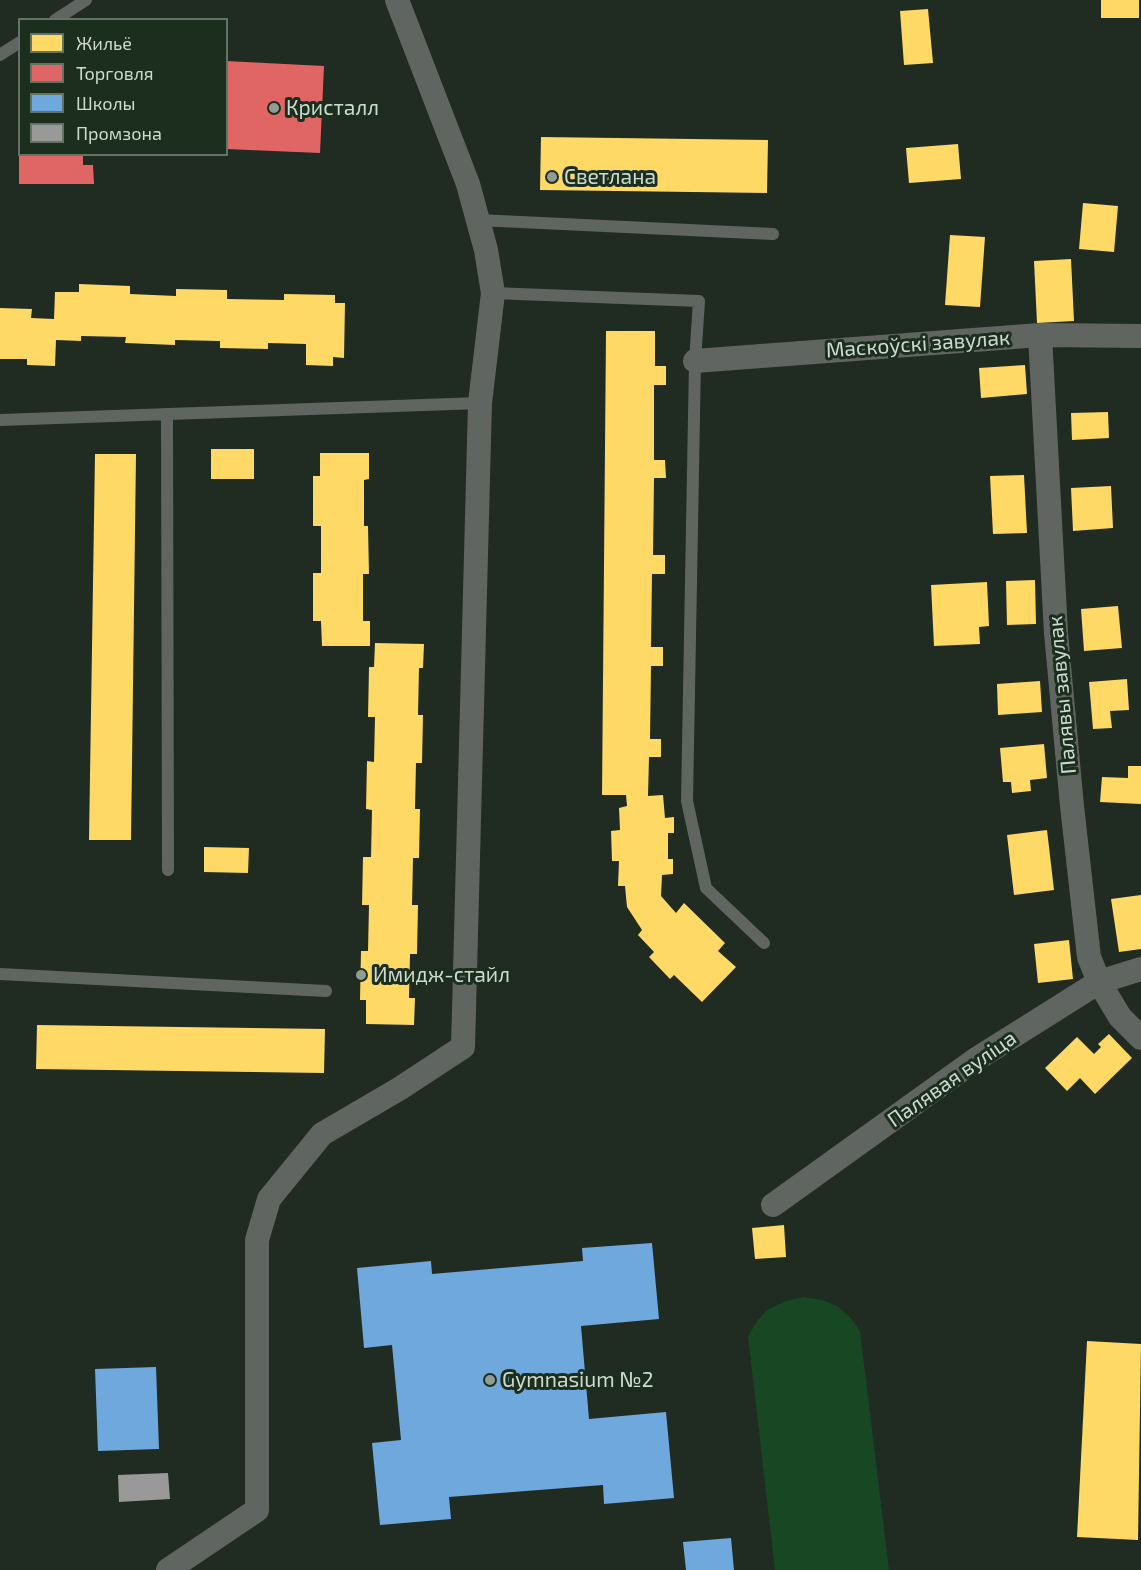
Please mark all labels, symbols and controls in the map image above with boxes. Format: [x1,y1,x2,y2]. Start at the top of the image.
legend [18,18,228,156]
text: Жильё [76,32,132,54]
text: Торговля [76,62,154,84]
text: Школы [76,92,136,114]
place label: Кристалл [286,95,379,121]
marker: Кристалл [267,101,281,115]
text: Промзона [76,122,162,144]
place label: Светлана [564,164,656,190]
marker: Светлана [545,170,559,184]
street label: Маскоўскі завулак [825,325,1011,363]
street label: Палявы завулак [1043,615,1081,775]
place label: Имидж-стайл [373,962,510,988]
marker: Имидж-стайл [354,968,368,982]
street label: Палявая вуліца [883,1025,1021,1133]
place label: Gymnasium №2 [502,1367,654,1393]
marker: Gymnasium №2 [483,1373,497,1387]

